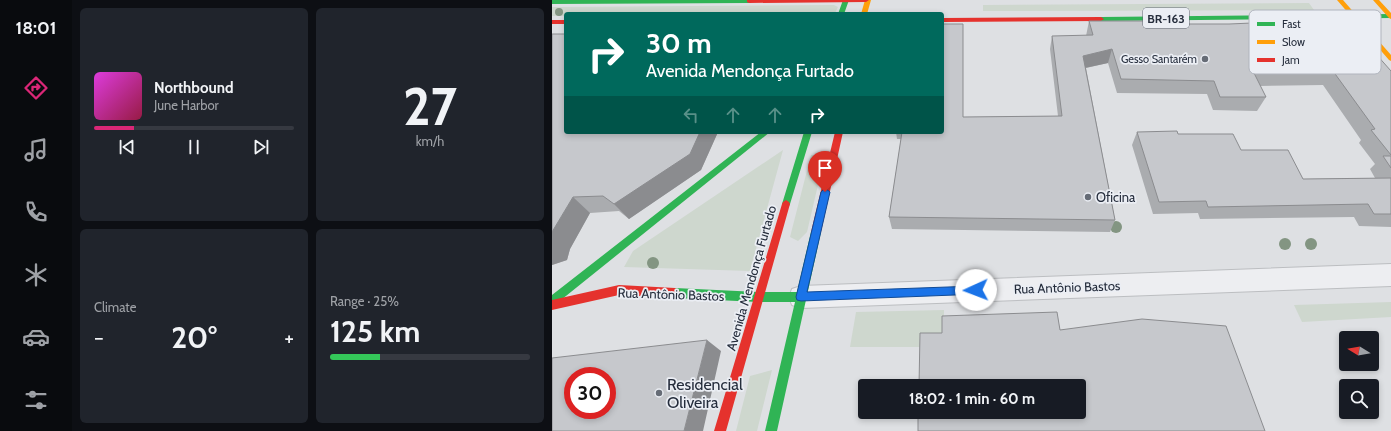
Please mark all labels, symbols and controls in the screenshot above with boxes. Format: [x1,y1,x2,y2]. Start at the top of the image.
road number: BR-163 [1143,8,1189,28]
legend [1249,10,1381,74]
text: 18:01 [16,17,56,39]
text: Fast [1282,17,1301,31]
text: 30 m [646,26,712,60]
icon: right [580,28,632,80]
text: Slow [1282,35,1305,49]
place label: Gesso Santarém [1121,52,1197,66]
text: Jam [1281,53,1300,67]
marker: Gesso Santarém [1200,54,1210,64]
text: Avenida Mendonça Furtado [646,60,854,82]
icon: directions [22,74,50,102]
text: 27 [403,75,457,138]
text: Northbound [154,79,234,97]
text: June Harbor [154,97,219,113]
icon: left [680,104,702,126]
icon: ahead [722,104,744,126]
icon: ahead [764,104,786,126]
icon: right [806,104,828,126]
text: km/h [416,133,444,149]
icon: music [22,136,50,164]
icon: previous [116,136,138,158]
icon: pause [183,136,205,158]
icon: next [250,136,272,158]
pin [808,151,842,192]
icon: arrive [814,157,836,179]
place label: Oficina [1096,189,1136,205]
marker: Oficina [1083,192,1093,202]
icon: phone [22,198,50,226]
street label: Avenida Mendonça Furtado [723,204,779,352]
icon: climate [22,261,50,289]
position arrow [955,269,997,311]
street label: Rua Antônio Bastos [1013,277,1121,297]
street label: Rua Antônio Bastos [617,284,725,304]
text: Range · 25% [330,293,399,309]
text: Climate [94,299,136,315]
text: 125 km [330,313,420,350]
text: 20° [171,319,217,356]
icon: car [22,323,50,351]
text: − [94,324,104,351]
text: + [284,324,294,351]
north arrow [1339,331,1379,371]
map controls [1339,331,1379,419]
speed limit sign: 30 [564,367,616,419]
place label: Residencial Oliveira [667,375,743,412]
button: search [1339,379,1379,419]
icon: filters [22,386,50,414]
marker: Residencial Oliveira [654,388,664,398]
text: 18:02 · 1 min · 60 m [909,390,1035,408]

